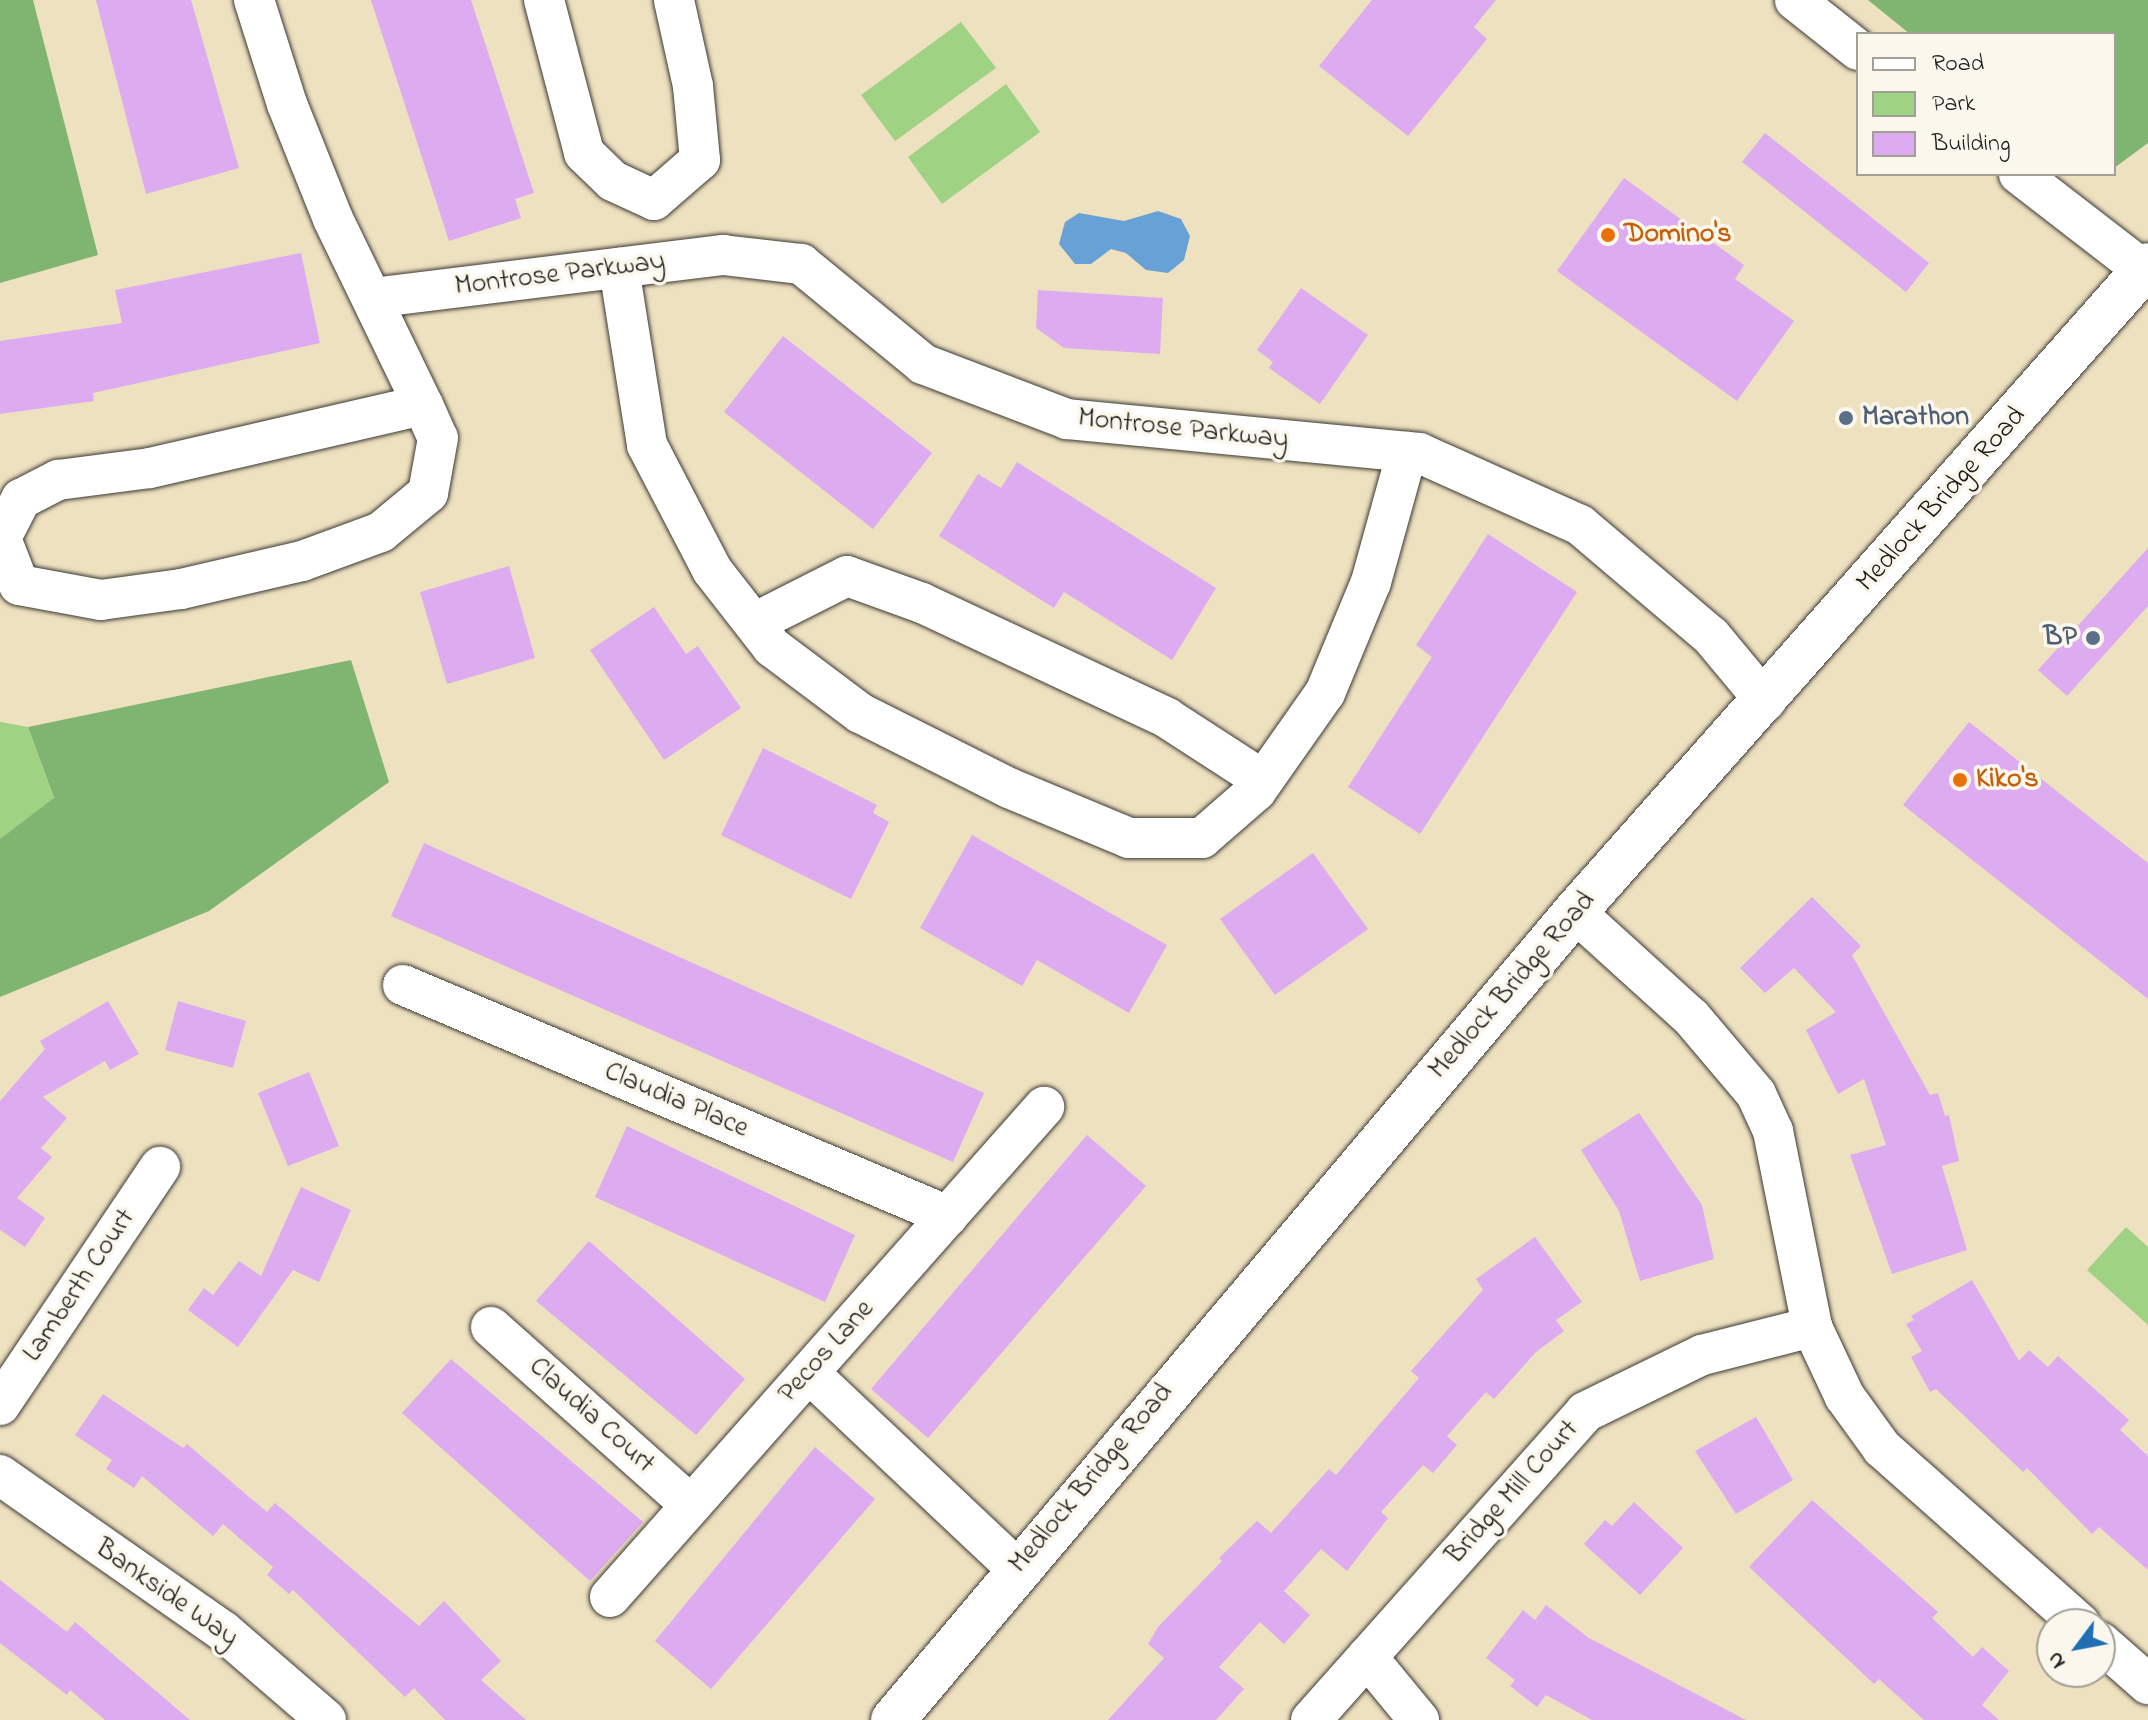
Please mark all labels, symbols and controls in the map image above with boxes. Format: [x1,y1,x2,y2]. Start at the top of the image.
legend [1856,32,2116,176]
text: Road [1932,47,1984,82]
text: Park [1932,87,1975,122]
text: Building [1932,127,2011,162]
place label: Domino's [1624,218,1731,252]
marker: Domino's [1599,226,1617,244]
street label: Montrose Parkway [453,245,667,305]
street label: Medlock Bridge Road [1850,400,2034,600]
place label: Marathon [1862,401,1969,435]
street label: Montrose Parkway [1076,402,1290,458]
marker: Marathon [1837,409,1855,427]
place label: BP [2044,621,2077,655]
marker: BP [2084,629,2102,647]
place label: Kiko's [1976,763,2039,797]
marker: Kiko's [1951,771,1969,789]
street label: Medlock Bridge Road [1422,885,1604,1087]
street label: Claudia Place [599,1056,753,1146]
street label: Lamberth Court [17,1203,143,1369]
street label: Pecos Lane [772,1294,882,1410]
street label: Claudia Court [521,1351,661,1481]
street label: Medlock Bridge Road [1003,1377,1181,1581]
street label: Bridge Mill Court [1439,1414,1587,1572]
street label: Bankside Way [88,1532,244,1656]
north arrow [2036,1608,2116,1688]
text: N [2040,1645,2075,1674]

